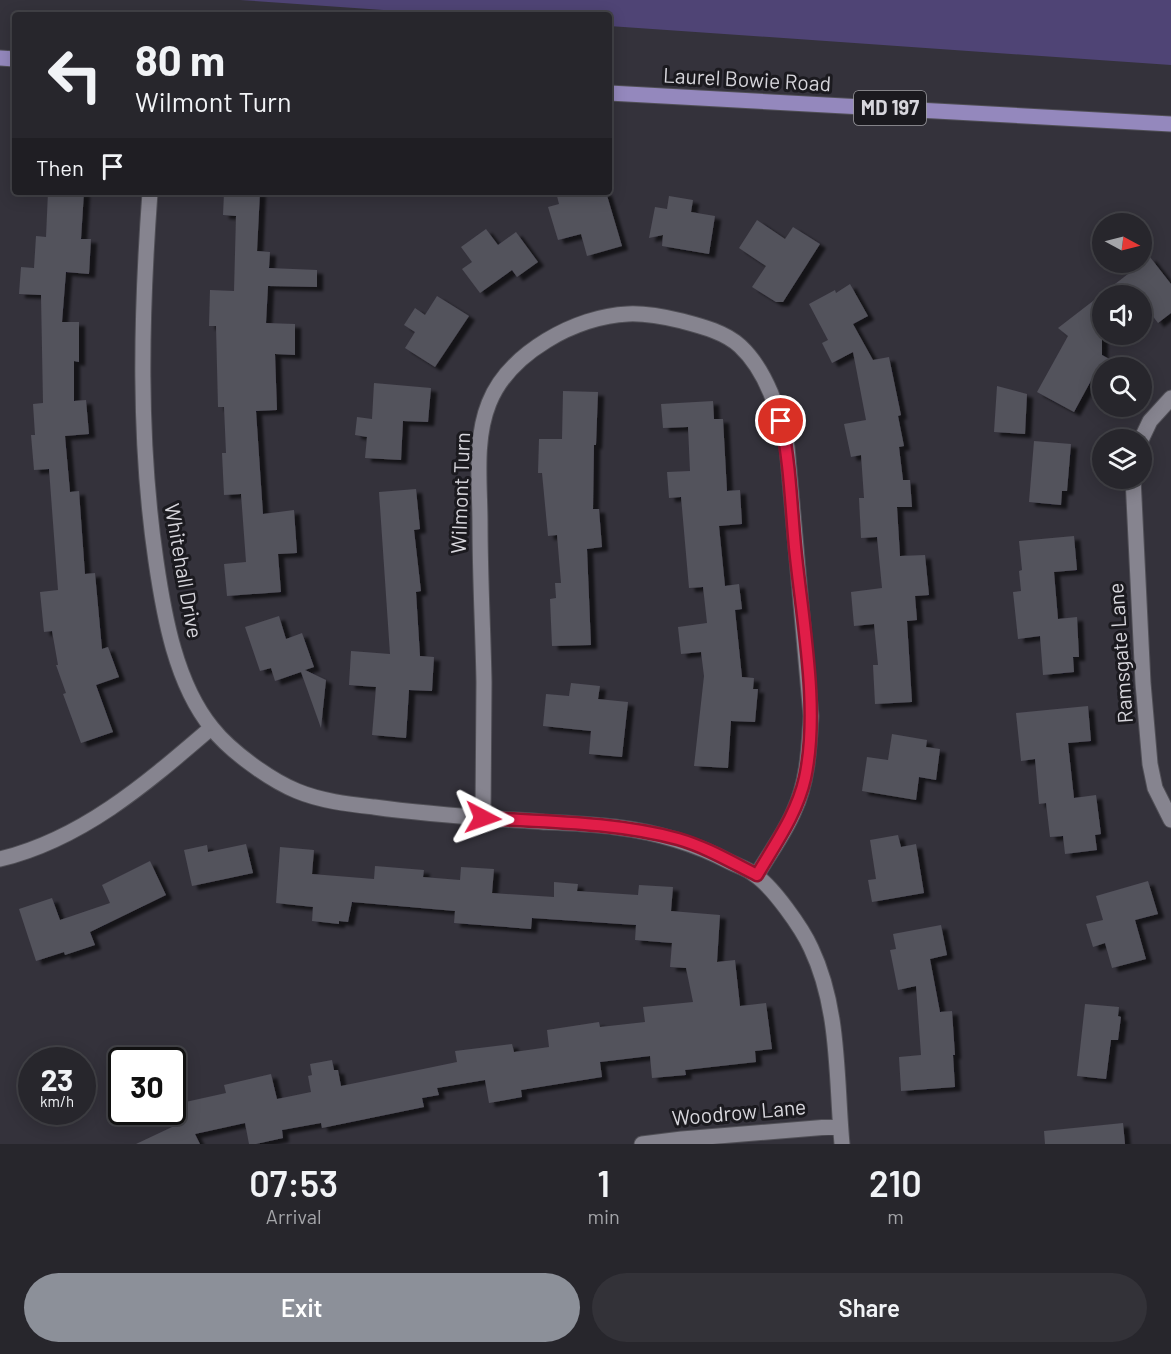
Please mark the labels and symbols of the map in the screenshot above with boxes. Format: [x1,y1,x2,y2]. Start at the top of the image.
street label: Laurel Bowie Road [662,62,832,95]
road number: MD 197 [854,91,926,125]
north arrow [1092,213,1152,273]
pin [755,395,806,446]
street label: Wilmont Turn [445,432,474,554]
street label: Whitehall Drive [160,501,209,640]
street label: Ramsgate Lane [1102,582,1137,724]
position arrow [451,786,515,850]
speed limit sign: 30 [108,1047,186,1125]
street label: Woodrow Lane [671,1093,807,1130]

